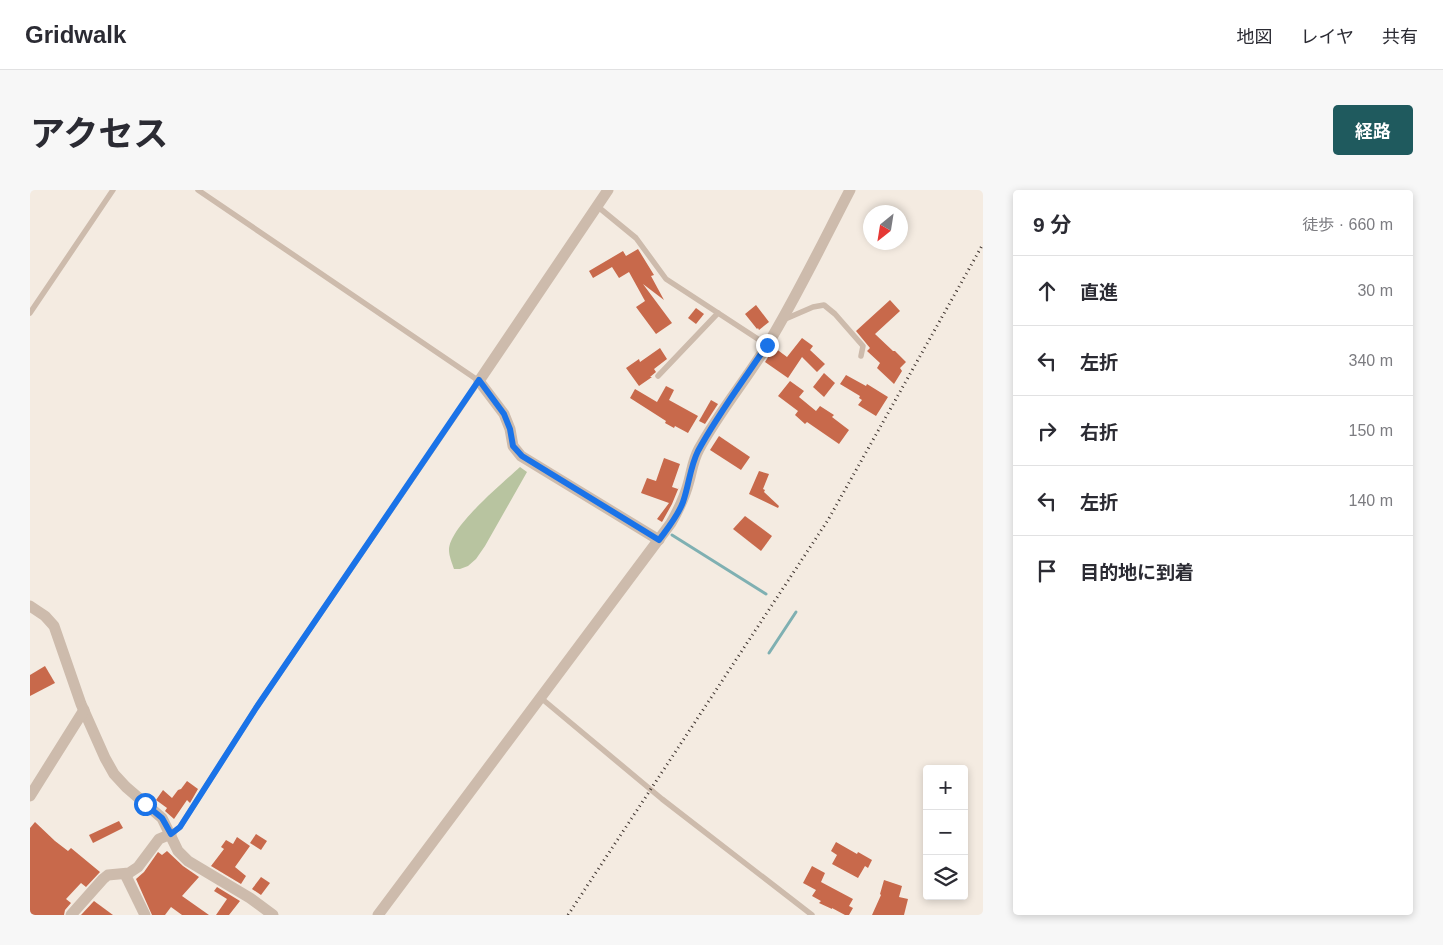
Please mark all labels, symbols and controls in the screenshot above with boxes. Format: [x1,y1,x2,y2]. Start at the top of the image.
text: Gridwalk [25,21,126,48]
text: 地図 [1237,27,1273,47]
text: レイヤ [1301,27,1354,47]
text: 共有 [1382,27,1418,47]
button: 経路 [1333,105,1413,155]
text: アクセス [30,114,168,153]
north arrow [863,205,908,250]
text: 9 分 [1033,213,1072,236]
text: 徒歩 · 660 m [1302,216,1393,233]
icon: ahead [1033,277,1061,305]
text: 直進 [1080,282,1118,303]
text: 30 m [1357,282,1393,299]
route end [756,334,779,357]
icon: left [1033,347,1061,375]
text: 左折 [1080,352,1118,373]
text: 340 m [1349,352,1393,369]
icon: right [1033,417,1061,445]
text: 右折 [1080,422,1118,443]
text: 150 m [1349,422,1393,439]
icon: left [1033,487,1061,515]
text: 左折 [1080,492,1118,513]
text: 140 m [1349,492,1393,509]
icon: arrive [1033,557,1061,585]
text: 目的地に到着 [1080,562,1194,583]
map controls [923,765,968,900]
button: + [923,765,968,810]
route start [134,793,157,816]
button: − [923,810,968,855]
button: layers [923,855,968,900]

